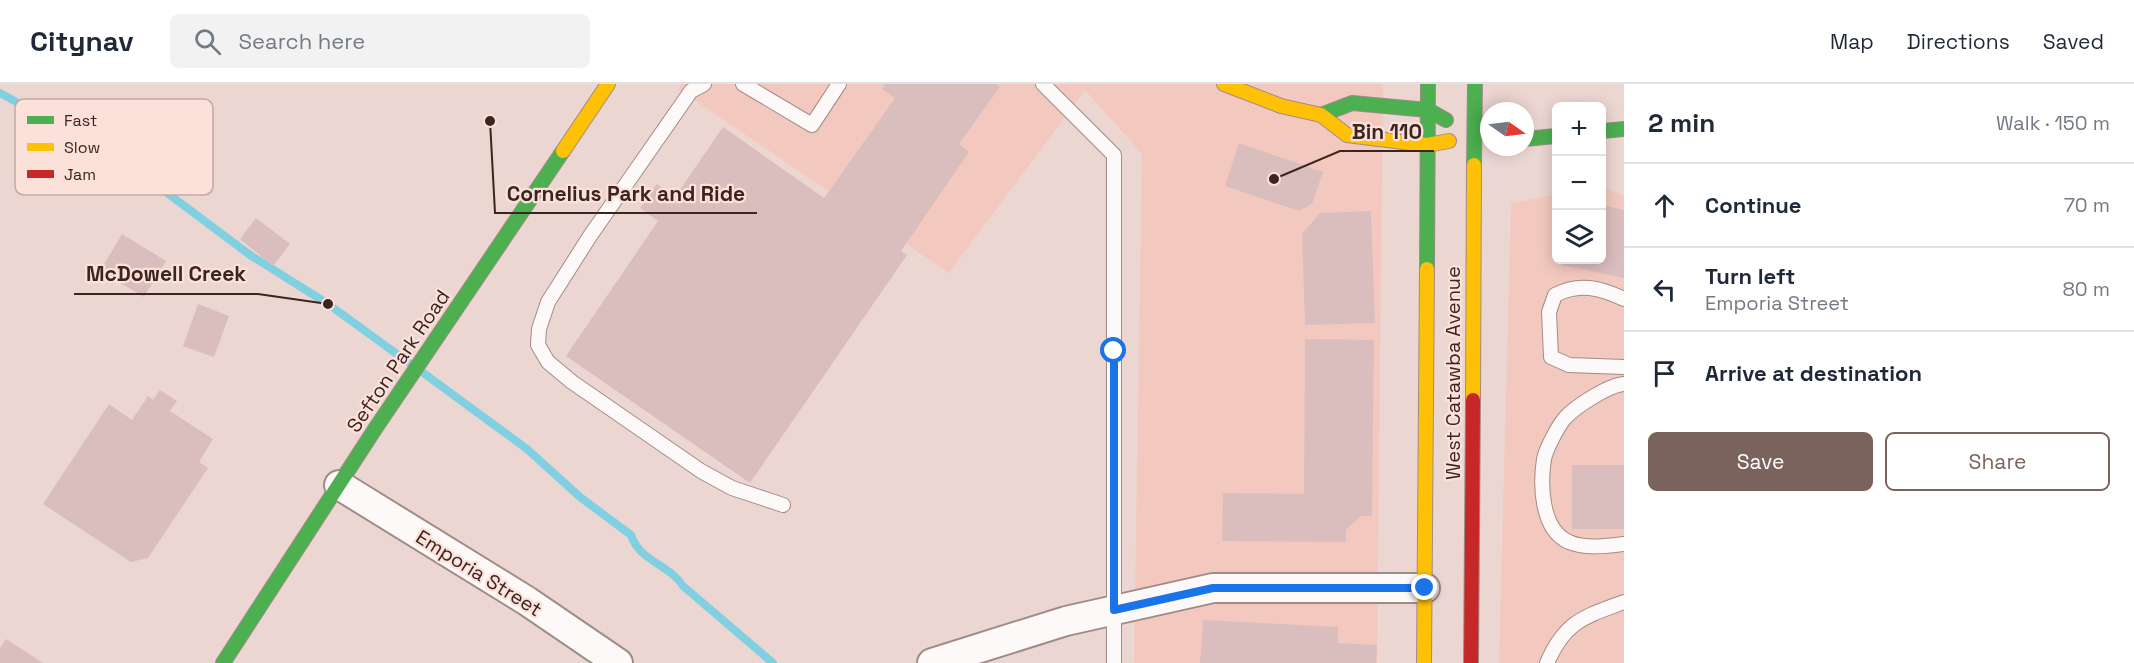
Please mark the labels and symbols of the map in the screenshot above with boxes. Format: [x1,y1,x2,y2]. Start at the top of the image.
legend [15,99,213,195]
north arrow [1480,102,1534,156]
text: Fast [64,110,97,131]
callout: Bin 110 [1340,112,1434,151]
text: Bin 110 [1352,118,1422,145]
text: Slow [64,137,100,158]
text: Jam [64,164,96,185]
callout: Cornelius Park and Ride [495,174,757,213]
text: Cornelius Park and Ride [507,180,745,207]
callout: McDowell Creek [74,255,258,294]
text: McDowell Creek [86,260,246,287]
street label: West Catawba Avenue [1440,266,1466,480]
street label: Sefton Park Road [341,285,455,437]
route start [1100,337,1126,363]
street label: Emporia Street [411,524,547,622]
route end [1411,574,1437,600]

